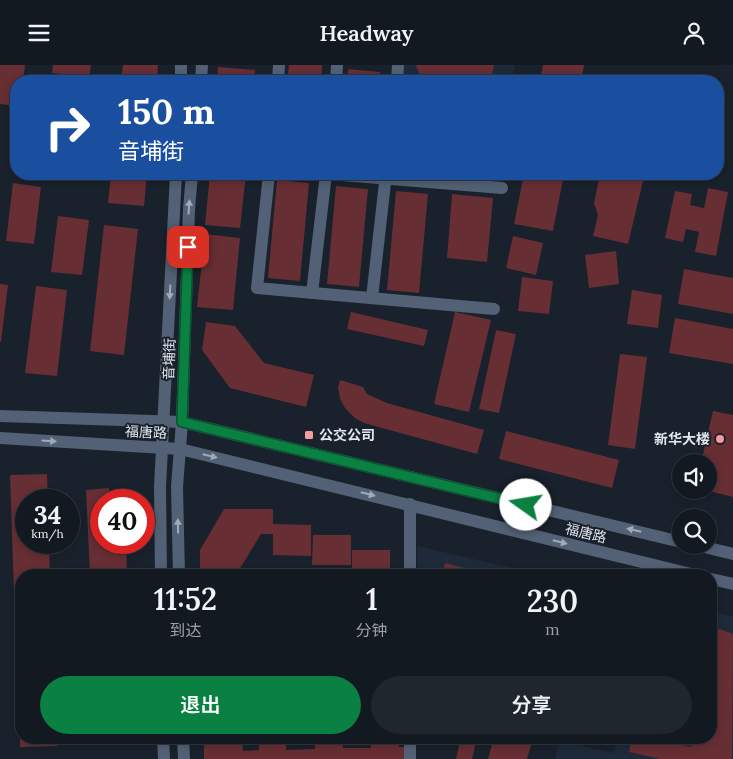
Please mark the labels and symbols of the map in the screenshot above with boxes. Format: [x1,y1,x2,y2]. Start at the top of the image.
one-way arrow [185,198,193,214]
pin [167,226,209,268]
one-way arrow [166,285,174,301]
street label: 音埔街 [159,338,179,380]
street label: 福唐路 [125,422,167,442]
place label: 公交公司 [319,426,375,444]
marker: 公交公司 [303,429,315,441]
place label: 新华大楼 [654,430,710,448]
marker: 新华大楼 [714,433,726,445]
one-way arrow [41,438,57,446]
one-way arrow [203,452,219,460]
position arrow [499,478,551,530]
speed limit sign: 40 [90,489,155,554]
one-way arrow [361,490,376,498]
one-way arrow [174,518,182,534]
street label: 福唐路 [563,519,609,547]
one-way arrow [626,526,641,534]
one-way arrow [552,538,567,546]

